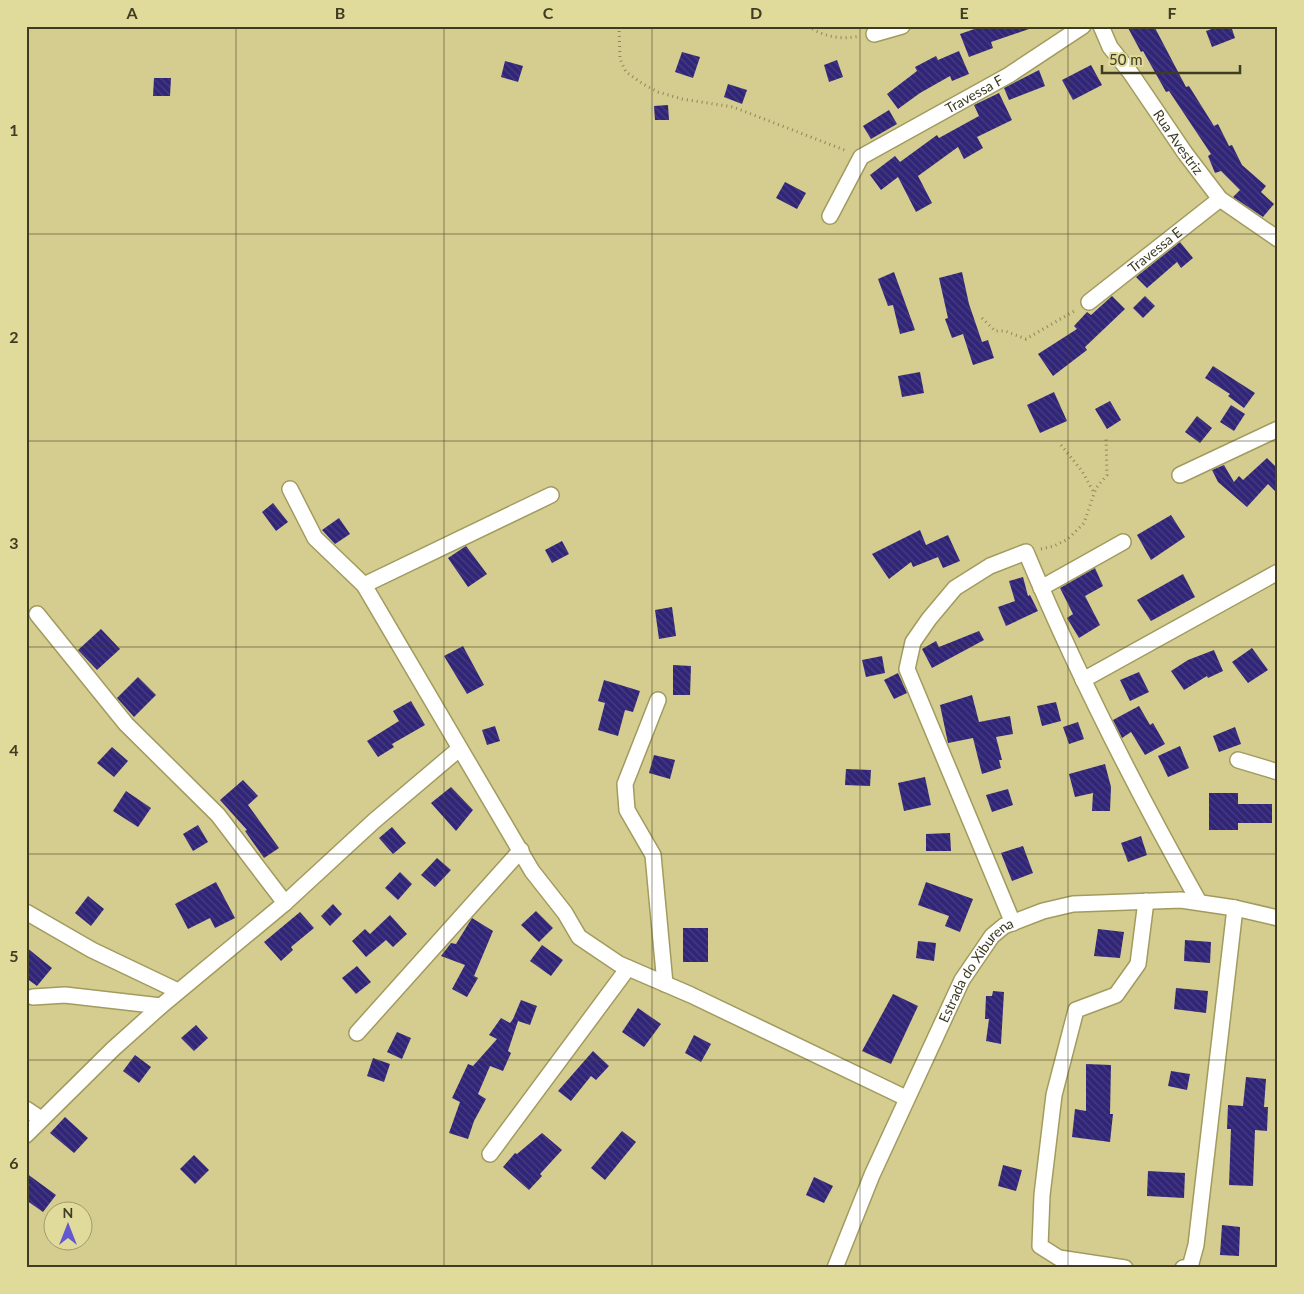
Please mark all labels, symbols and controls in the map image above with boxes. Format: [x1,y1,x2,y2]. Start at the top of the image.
text: A [125,3,138,22]
text: B [335,3,345,22]
text: C [543,3,554,22]
text: D [750,3,762,22]
text: E [959,3,969,22]
text: F [1167,3,1177,22]
scale bar [1102,42,1239,74]
text: 50 m [1109,50,1143,68]
street label: Travessa F [942,71,1006,117]
street label: Rua Avestriz [1150,106,1207,178]
text: 1 [9,120,19,139]
street label: Travessa E [1124,223,1185,276]
text: 2 [9,327,19,346]
text: 3 [9,533,19,552]
text: 4 [9,740,19,759]
street label: Estrada do Xiburena [935,914,1016,1025]
text: 5 [9,946,19,965]
text: 6 [9,1153,19,1172]
north arrow [42,1202,92,1252]
text: N [63,1204,73,1221]

